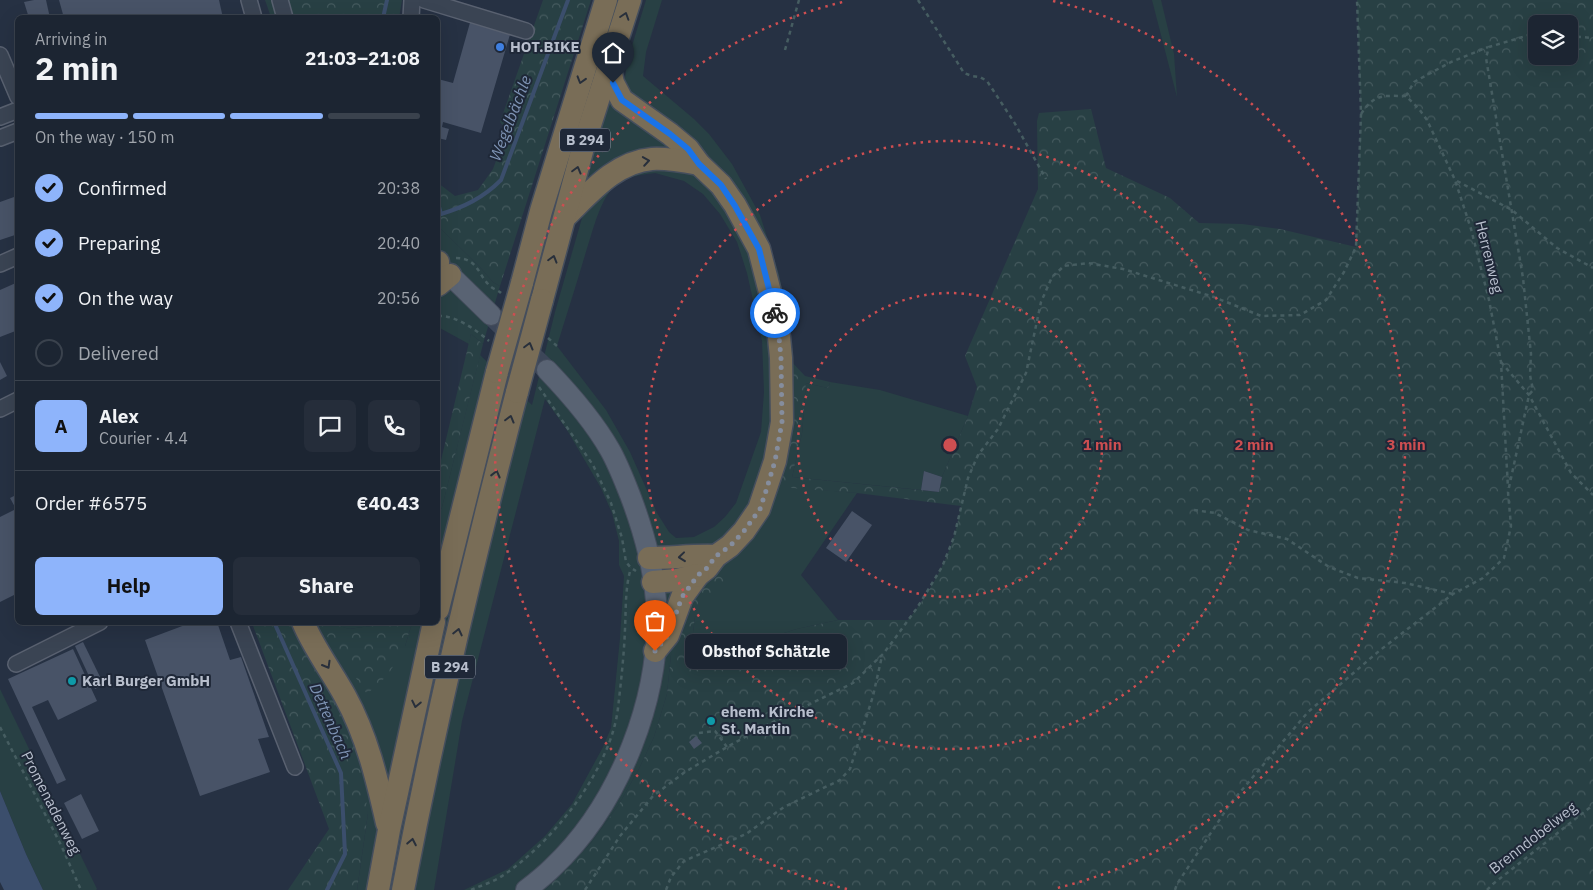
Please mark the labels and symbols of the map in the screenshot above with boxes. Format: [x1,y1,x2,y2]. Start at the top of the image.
one-way arrow [619,12,629,20]
pin [592,32,634,83]
place label: HOT.BIKE [510,37,580,56]
marker: HOT.BIKE [494,41,506,53]
water label: Wegelbächle [485,72,535,164]
one-way arrow [577,75,587,84]
road number: B 294 [560,128,610,152]
one-way arrow [641,156,650,166]
one-way arrow [572,167,582,175]
street label: Herrenweg [1471,219,1508,295]
one-way arrow [547,254,558,263]
courier [750,288,800,338]
one-way arrow [524,342,534,351]
one-way arrow [504,414,515,423]
text: 1 min [1082,435,1122,454]
text: 2 min [1234,435,1274,454]
text: 3 min [1386,435,1426,454]
centre of rings [941,436,959,454]
one-way arrow [490,470,501,479]
one-way arrow [678,551,686,562]
pin [634,600,676,651]
one-way arrow [452,628,463,636]
callout: Obsthof Schätzle [685,634,848,668]
road number: B 294 [425,656,475,679]
one-way arrow [321,660,331,669]
place label: Karl Burger GmbH [82,671,210,690]
marker: Karl Burger GmbH [66,675,78,687]
water label: Dettenbach [305,680,357,762]
one-way arrow [412,700,422,709]
place label: ehem. Kirche St. Martin [721,702,814,738]
marker: ehem. Kirche St. Martin [705,715,717,727]
street label: Promenadenweg [17,748,86,858]
street label: Brenndobelweg [1485,797,1580,878]
one-way arrow [406,838,417,847]

